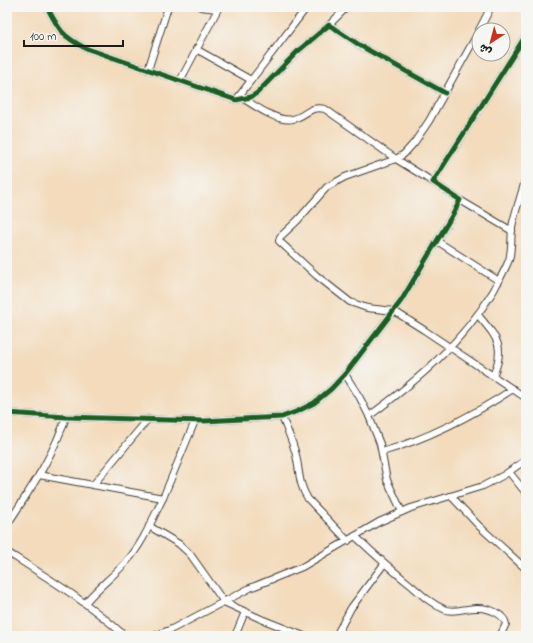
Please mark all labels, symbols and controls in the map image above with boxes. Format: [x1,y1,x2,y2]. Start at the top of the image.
scale bar [24,22,123,48]
north arrow [471,22,511,62]
text: 100 m [30,28,57,46]
text: ش [476,39,495,59]

